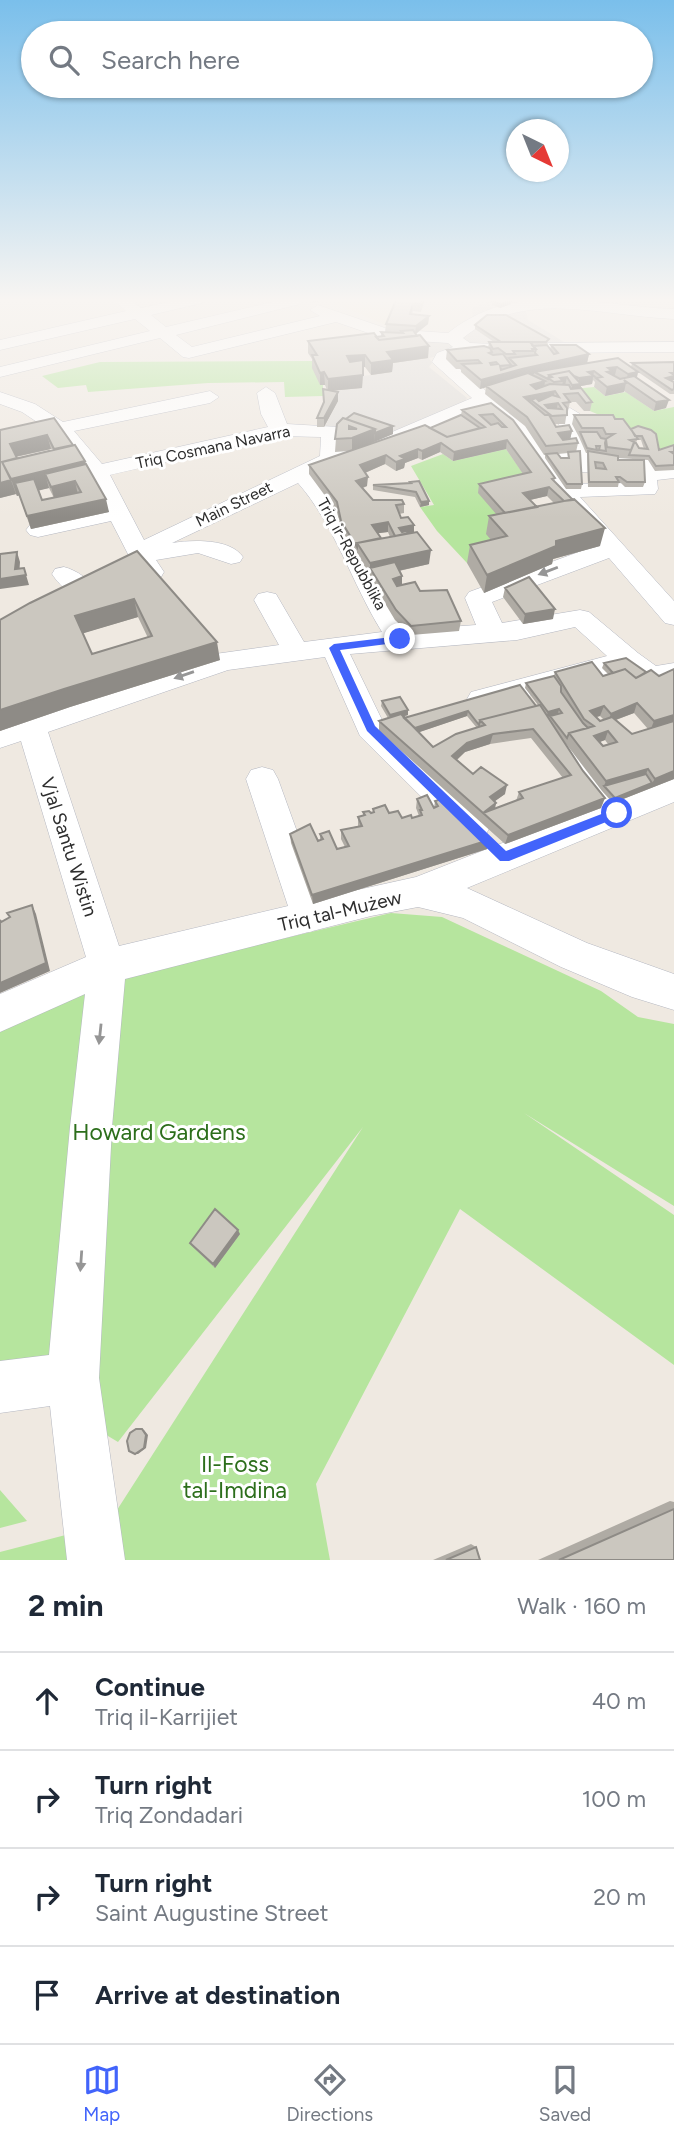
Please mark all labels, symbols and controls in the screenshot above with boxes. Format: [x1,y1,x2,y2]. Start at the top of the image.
search box [21,21,653,98]
icon: search [45,41,83,79]
text: Search here [101,44,240,76]
north arrow [506,119,569,182]
street label: Triq Cosmana Navarra [134,421,292,473]
street label: Main Street [192,477,276,531]
street label: Triq ir-Repubblika [313,495,391,613]
one-way arrow [538,566,559,577]
route end [384,623,415,654]
one-way arrow [173,670,194,681]
street label: Vjal Santu Wistin [36,775,102,919]
route start [601,797,632,828]
street label: Triq tal-Mużew [276,886,404,936]
one-way arrow [94,1023,105,1045]
park label: Howard Gardens [72,1118,246,1146]
one-way arrow [75,1250,86,1272]
park label: Il-Foss tal-Imdina [183,1450,287,1504]
text: 2 min [28,1587,104,1624]
text: Walk · 160 m [517,1592,646,1620]
text: Continue [95,1671,205,1703]
icon: ahead [28,1682,66,1720]
text: 40 m [592,1687,646,1715]
text: Triq il-Karrijiet [95,1703,238,1731]
text: Turn right [95,1769,212,1801]
icon: right [28,1780,66,1818]
text: 100 m [582,1785,646,1813]
text: Triq Zondadari [95,1801,243,1829]
text: Turn right [95,1867,212,1899]
icon: right [28,1878,66,1916]
text: 20 m [593,1883,646,1911]
text: Saint Augustine Street [95,1899,328,1927]
icon: arrive [28,1976,66,2014]
text: Arrive at destination [95,1979,340,2011]
tab: Map [83,2061,121,2126]
tab: Directions [286,2061,373,2126]
tab: Saved [539,2061,591,2126]

